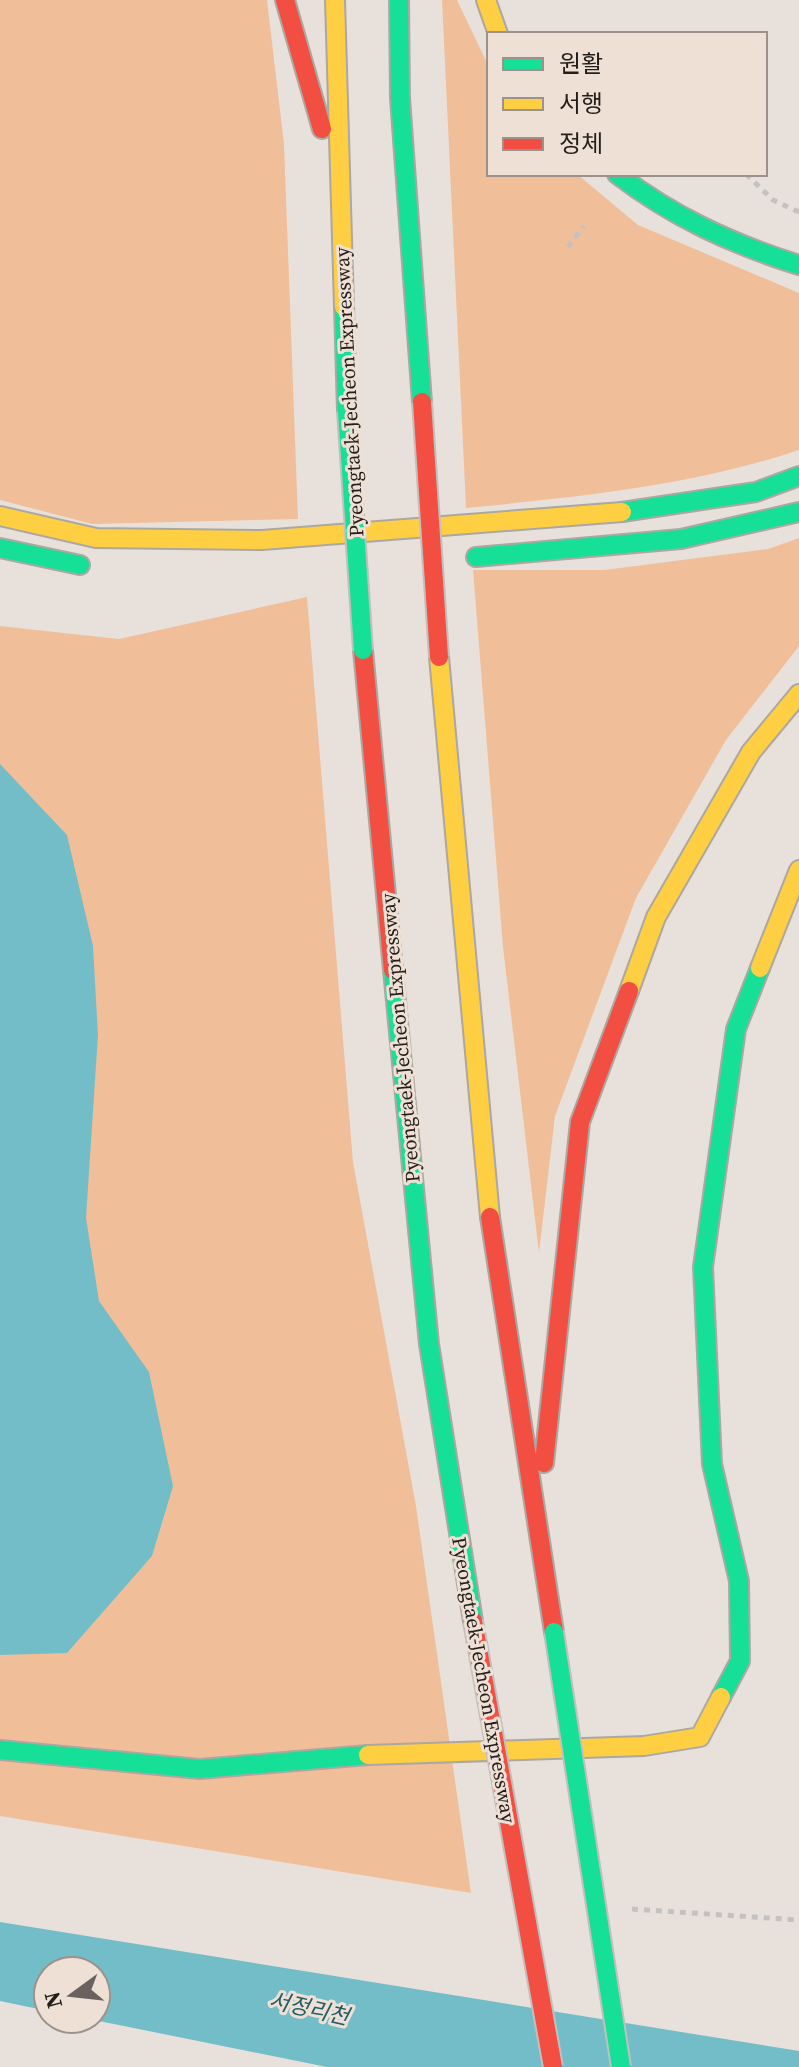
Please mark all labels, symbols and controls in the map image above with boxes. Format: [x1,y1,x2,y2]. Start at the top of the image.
legend [487,32,767,176]
text: 원활 [559,47,603,80]
text: 서행 [559,87,603,120]
text: 정체 [559,127,603,160]
street label: Pyeongtaek-Jecheon Expressway [327,246,371,538]
street label: Pyeongtaek-Jecheon Expressway [373,891,427,1184]
street label: Pyeongtaek-Jecheon Expressway [445,1535,523,1826]
north arrow [32,1955,112,2035]
water label: 서정리천 [266,1984,355,2032]
text: N [36,1989,69,2012]

